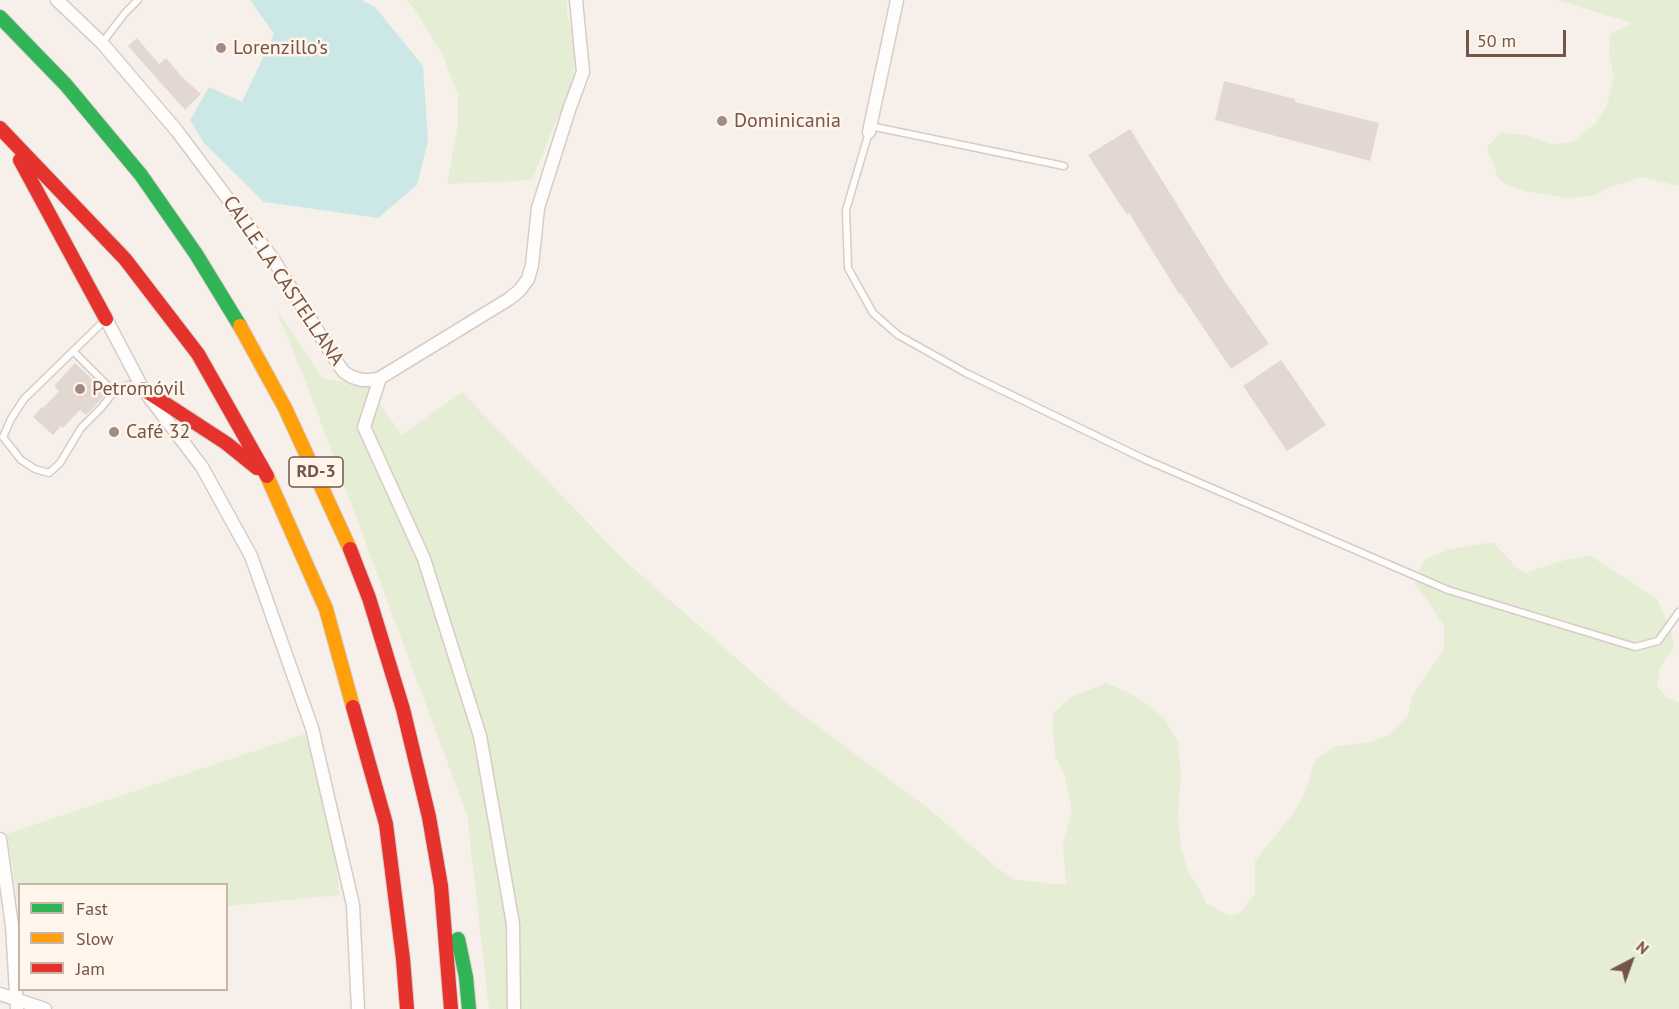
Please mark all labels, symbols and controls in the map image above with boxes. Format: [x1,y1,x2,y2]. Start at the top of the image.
scale bar [1469,18,1570,56]
text: 50 m [1477,29,1516,52]
place label: Lorenzillo's [233,36,328,60]
marker: Lorenzillo's [214,41,228,55]
place label: Dominicania [734,109,841,133]
marker: Dominicania [715,114,729,128]
street label: CALLE LA CASTELLANA [217,192,349,370]
place label: Petromóvil [92,377,184,401]
marker: Petromóvil [73,382,87,396]
place label: Café 32 [126,420,190,444]
marker: Café 32 [107,425,121,439]
road number: RD-3 [289,457,343,487]
legend [18,883,228,991]
text: Fast [76,897,108,920]
text: Slow [76,927,114,950]
north arrow [1601,931,1661,991]
text: N [1632,936,1653,958]
text: Jam [76,957,105,980]

